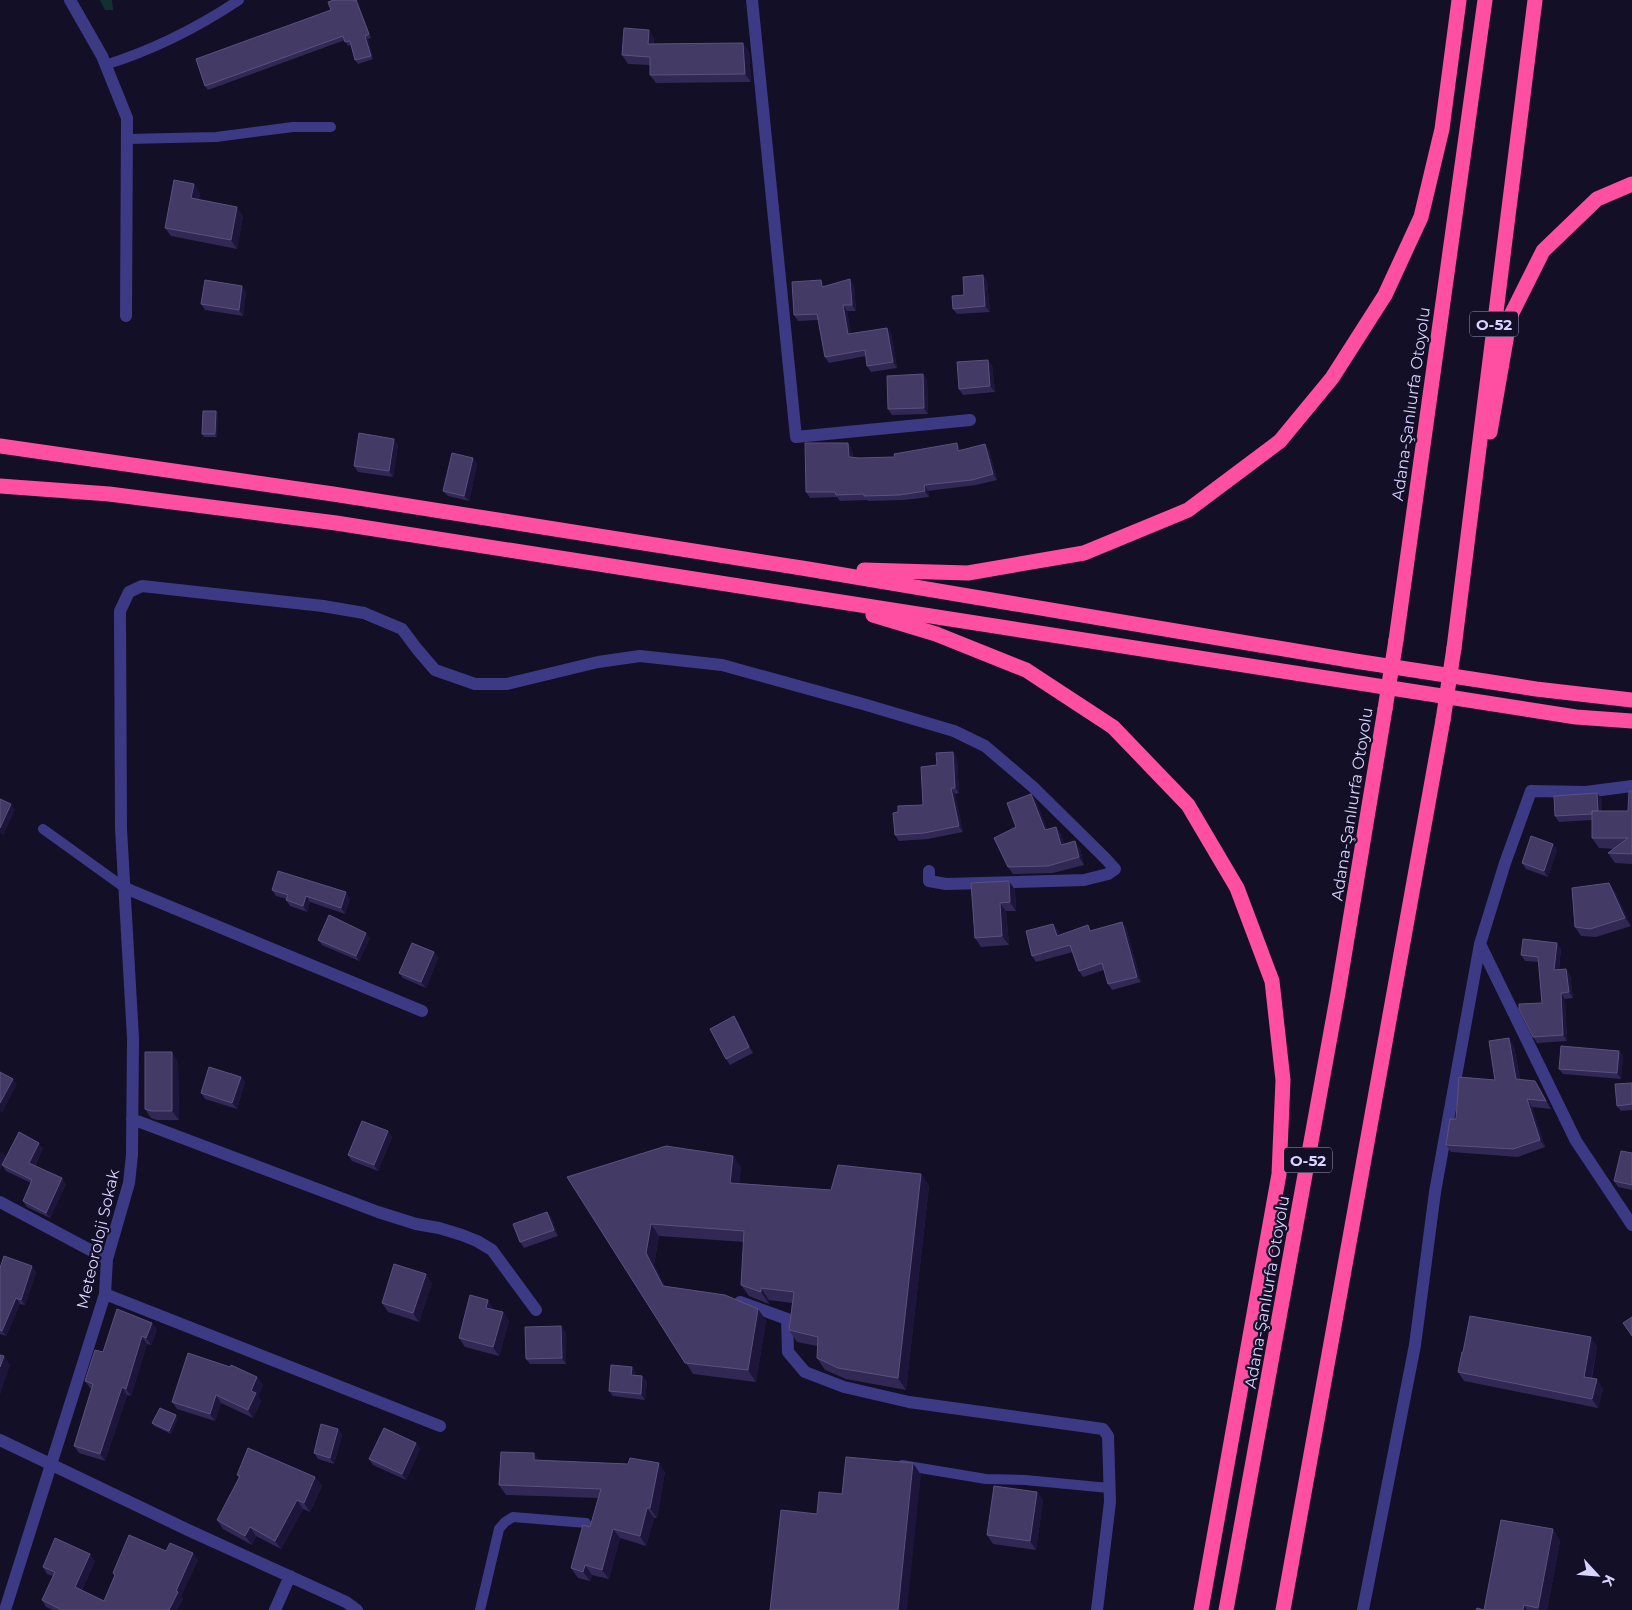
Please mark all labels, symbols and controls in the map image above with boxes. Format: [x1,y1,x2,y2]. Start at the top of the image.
street label: Adana-Şanlıurfa Otoyolu [1388,306,1434,502]
road number: O-52 [1470,312,1518,336]
street label: Adana-Şanlıurfa Otoyolu [1327,706,1377,902]
road number: O-52 [1284,1148,1332,1172]
street label: Meteoroloji Sokak [73,1167,123,1311]
street label: Adana-Şanlıurfa Otoyolu [1241,1194,1293,1390]
north arrow [1572,1550,1622,1600]
text: K [1598,1572,1619,1590]

